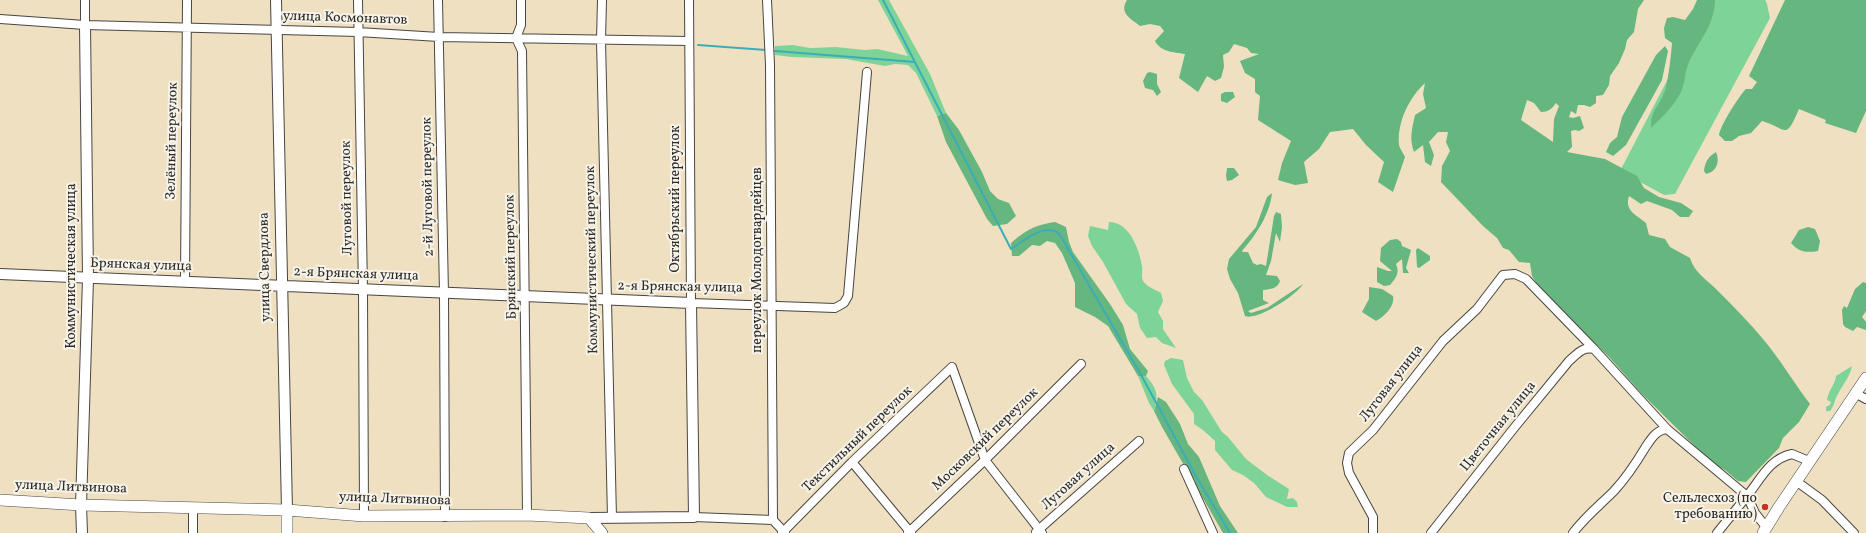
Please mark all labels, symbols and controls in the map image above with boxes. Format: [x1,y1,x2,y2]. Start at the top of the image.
street label: улица Космонавтов [282,8,408,30]
street label: Зелёный переулок [164,82,182,200]
street label: 2-й Луговой переулок [419,117,439,257]
street label: Октябрьский переулок [668,126,684,272]
street label: Луговой переулок [339,140,357,256]
street label: Коммунистический переулок [583,166,603,354]
street label: переулок Молодогвардейцев [750,167,766,353]
street label: Коммунистическая улица [64,183,80,349]
street label: Брянский переулок [503,194,521,320]
street label: улица Свердлова [257,212,275,322]
street label: Брянская улица [90,256,192,276]
street label: 2-я Брянская улица [293,264,419,286]
street label: 2-я Брянская улица [617,279,743,297]
street label: Луговая улица [1357,342,1427,426]
street label: Цветочная улица [1457,378,1541,476]
street label: Текстильный переулок [800,383,916,497]
street label: Московский переулок [930,385,1042,495]
street label: Луговая улица [1039,440,1119,514]
street label: улица Литвинова [15,478,127,498]
street label: улица Литвинова [339,490,451,510]
place label: Сельлесхоз (по требованию) [1663,491,1757,524]
marker: Сельлесхоз (по требованию) [1760,502,1770,512]

